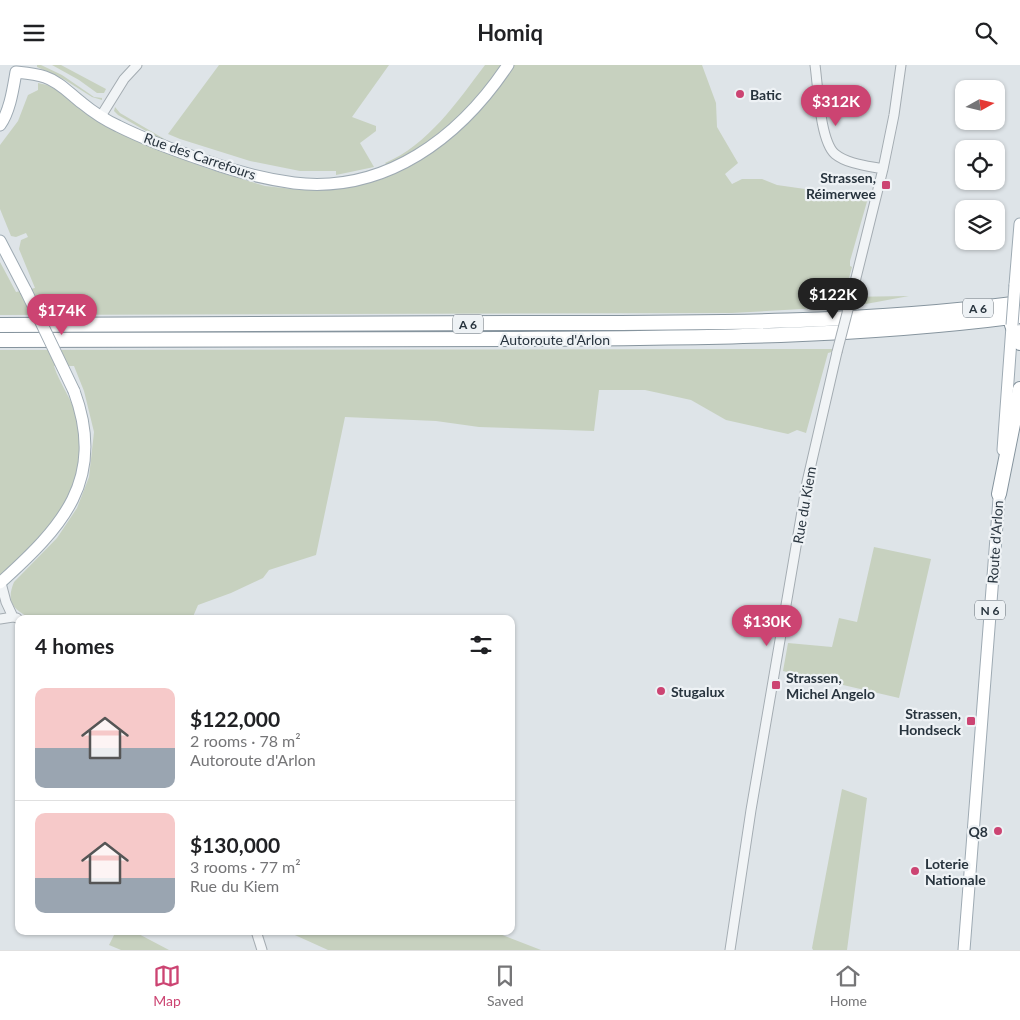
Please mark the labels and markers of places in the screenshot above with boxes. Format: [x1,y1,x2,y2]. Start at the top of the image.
pin: $312K [801,85,871,127]
place label: Batic [750,86,782,103]
marker: Batic [734,88,746,100]
place label: Strassen, Réimerwee [806,169,877,202]
marker: Strassen, Réimerwee [880,179,892,191]
pin: $122K [798,277,868,320]
pin: $174K [27,293,97,336]
pin: $130K [732,605,802,647]
place label: Strassen, Michel Angelo [786,669,875,702]
marker: Strassen, Michel Angelo [770,679,782,691]
place label: Stugalux [671,683,725,700]
marker: Stugalux [655,685,667,697]
place label: Strassen, Hondseck [899,705,962,738]
marker: Strassen, Hondseck [965,715,977,727]
place label: Q8 [969,823,988,840]
marker: Q8 [992,825,1004,837]
place label: Loterie Nationale [925,855,986,888]
marker: Loterie Nationale [909,865,921,877]

